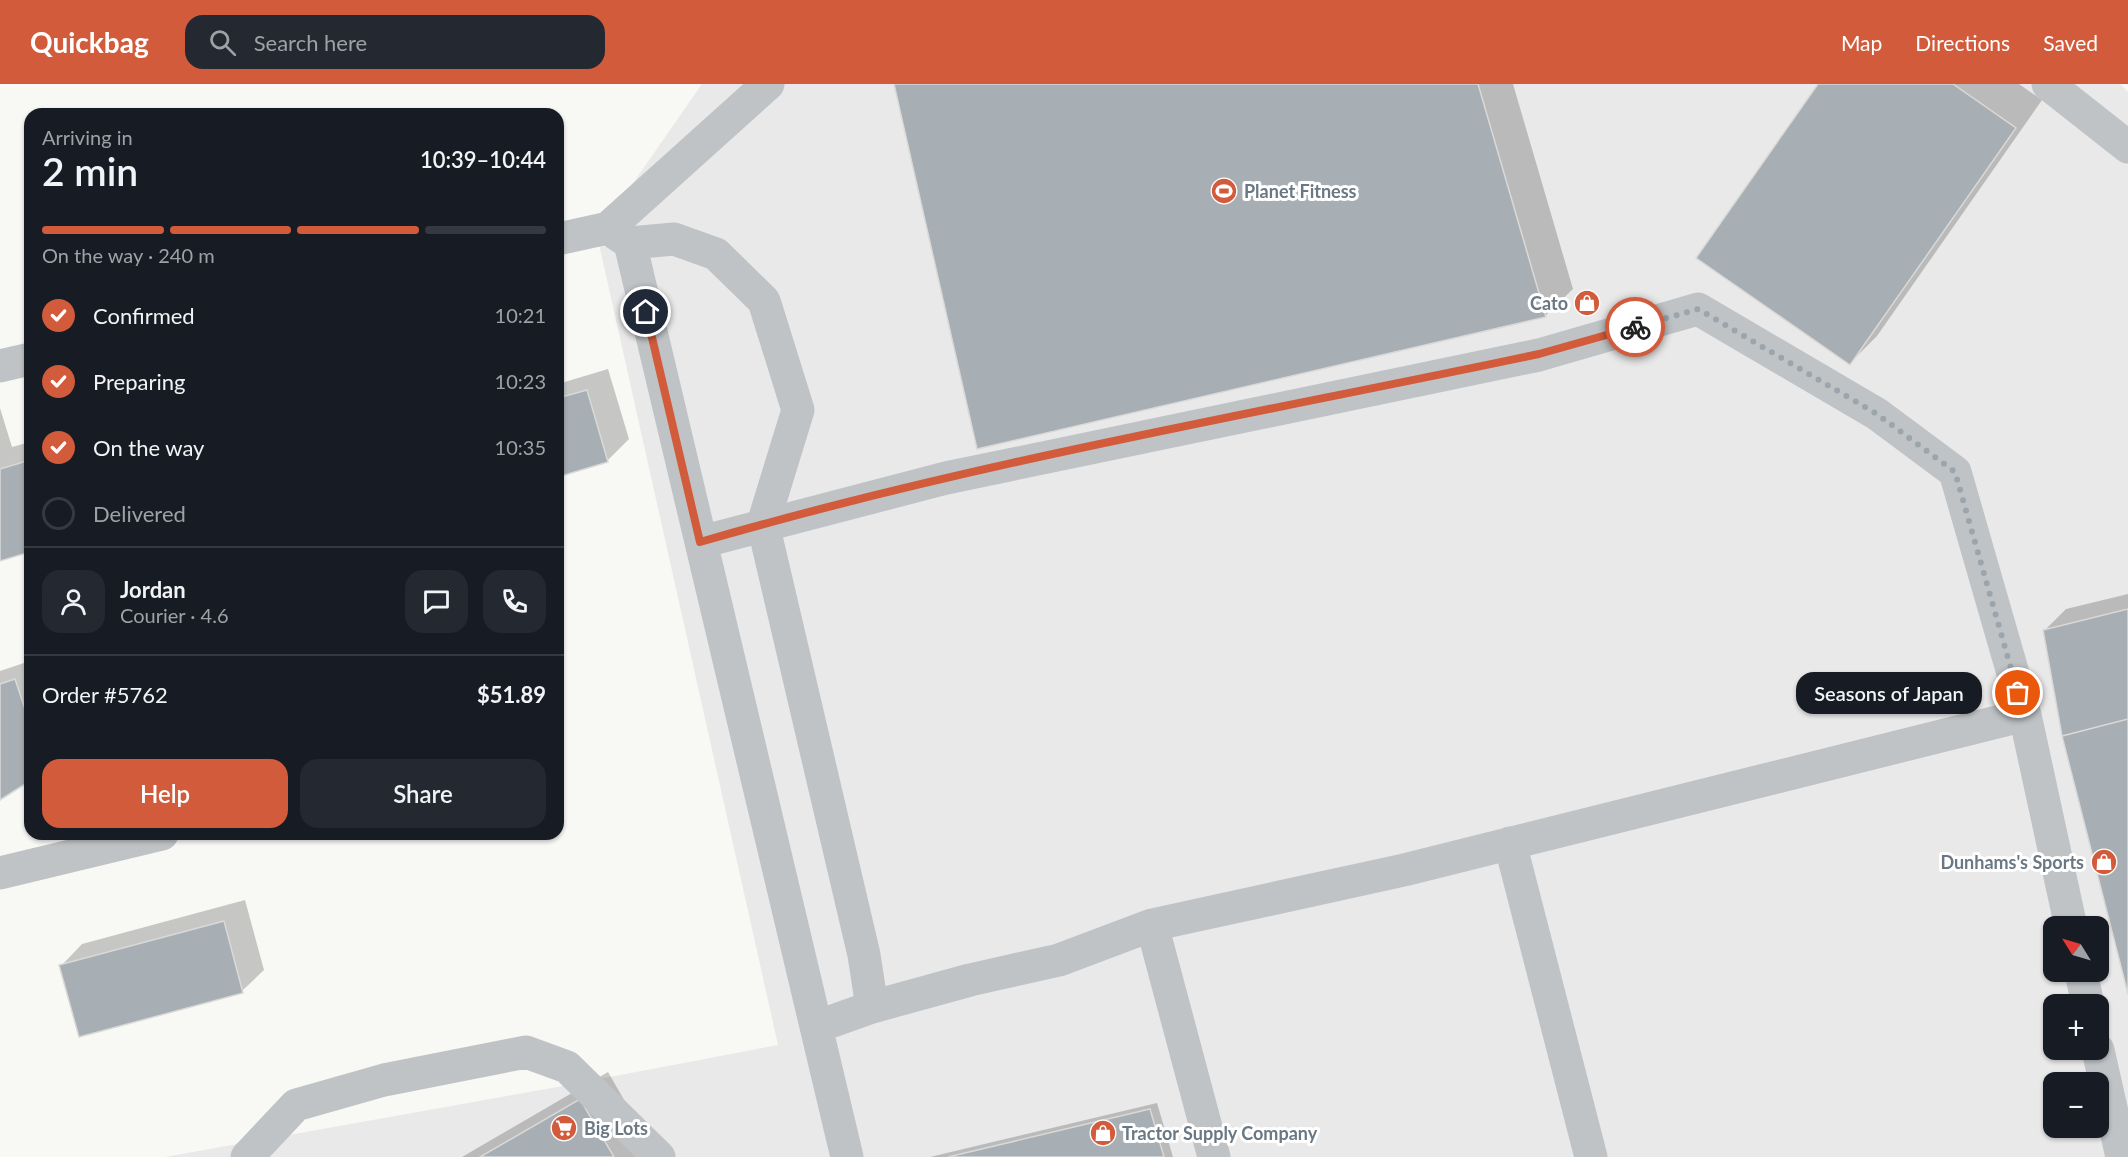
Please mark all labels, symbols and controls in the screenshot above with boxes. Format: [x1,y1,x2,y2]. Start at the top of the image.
search box [185,15,605,69]
text: Quickbag [30,25,149,59]
icon: search [206,26,239,59]
text: Search here [254,29,367,56]
text: Map [1841,30,1882,55]
text: Directions [1915,30,2010,55]
text: Saved [2043,30,2098,55]
text: Arriving in [42,125,133,149]
text: 10:39–10:44 [420,146,546,173]
text: 2 min [42,148,138,194]
sports icon: Planet Fitness [1209,176,1239,206]
place label: Planet Fitness [1244,180,1357,202]
text: On the way · 240 m [42,243,215,267]
pin [620,286,671,337]
shop icon: Cato [1572,288,1602,318]
place label: Cato [1530,292,1568,314]
icon: home [629,295,662,328]
courier [1605,297,1665,357]
icon: check [42,299,75,332]
text: Confirmed [93,302,195,329]
text: 10:21 [495,303,546,327]
icon: bike [1619,311,1652,344]
icon: check [42,365,75,398]
text: Preparing [93,368,185,395]
text: 10:23 [495,369,546,393]
icon: check [42,431,75,464]
text: On the way [93,434,204,461]
text: 10:35 [495,435,546,459]
text: Delivered [93,500,186,527]
button: person [42,570,105,633]
button: chat [405,570,468,633]
button: phone [483,570,546,633]
text: Jordan [120,576,186,603]
text: Courier · 4.6 [120,603,229,627]
pin [1992,667,2043,718]
callout: Seasons of Japan [1796,672,1982,714]
icon: bag [2001,676,2034,709]
text: Order #5762 [42,681,168,708]
text: $51.89 [477,681,546,708]
text: Seasons of Japan [1814,681,1964,705]
button: Help [42,759,288,828]
button: Share [300,759,546,828]
shop icon: Dunhams's Sports [2089,847,2119,877]
place label: Dunhams's Sports [1940,851,2084,873]
north arrow [2043,916,2109,982]
map controls [2043,916,2109,1138]
button: + [2043,994,2109,1060]
button: − [2043,1072,2109,1138]
supermarket icon: Big Lots [549,1113,579,1143]
place label: Big Lots [584,1117,648,1139]
shop icon: Tractor Supply Company [1088,1118,1118,1148]
place label: Tractor Supply Company [1122,1122,1318,1144]

